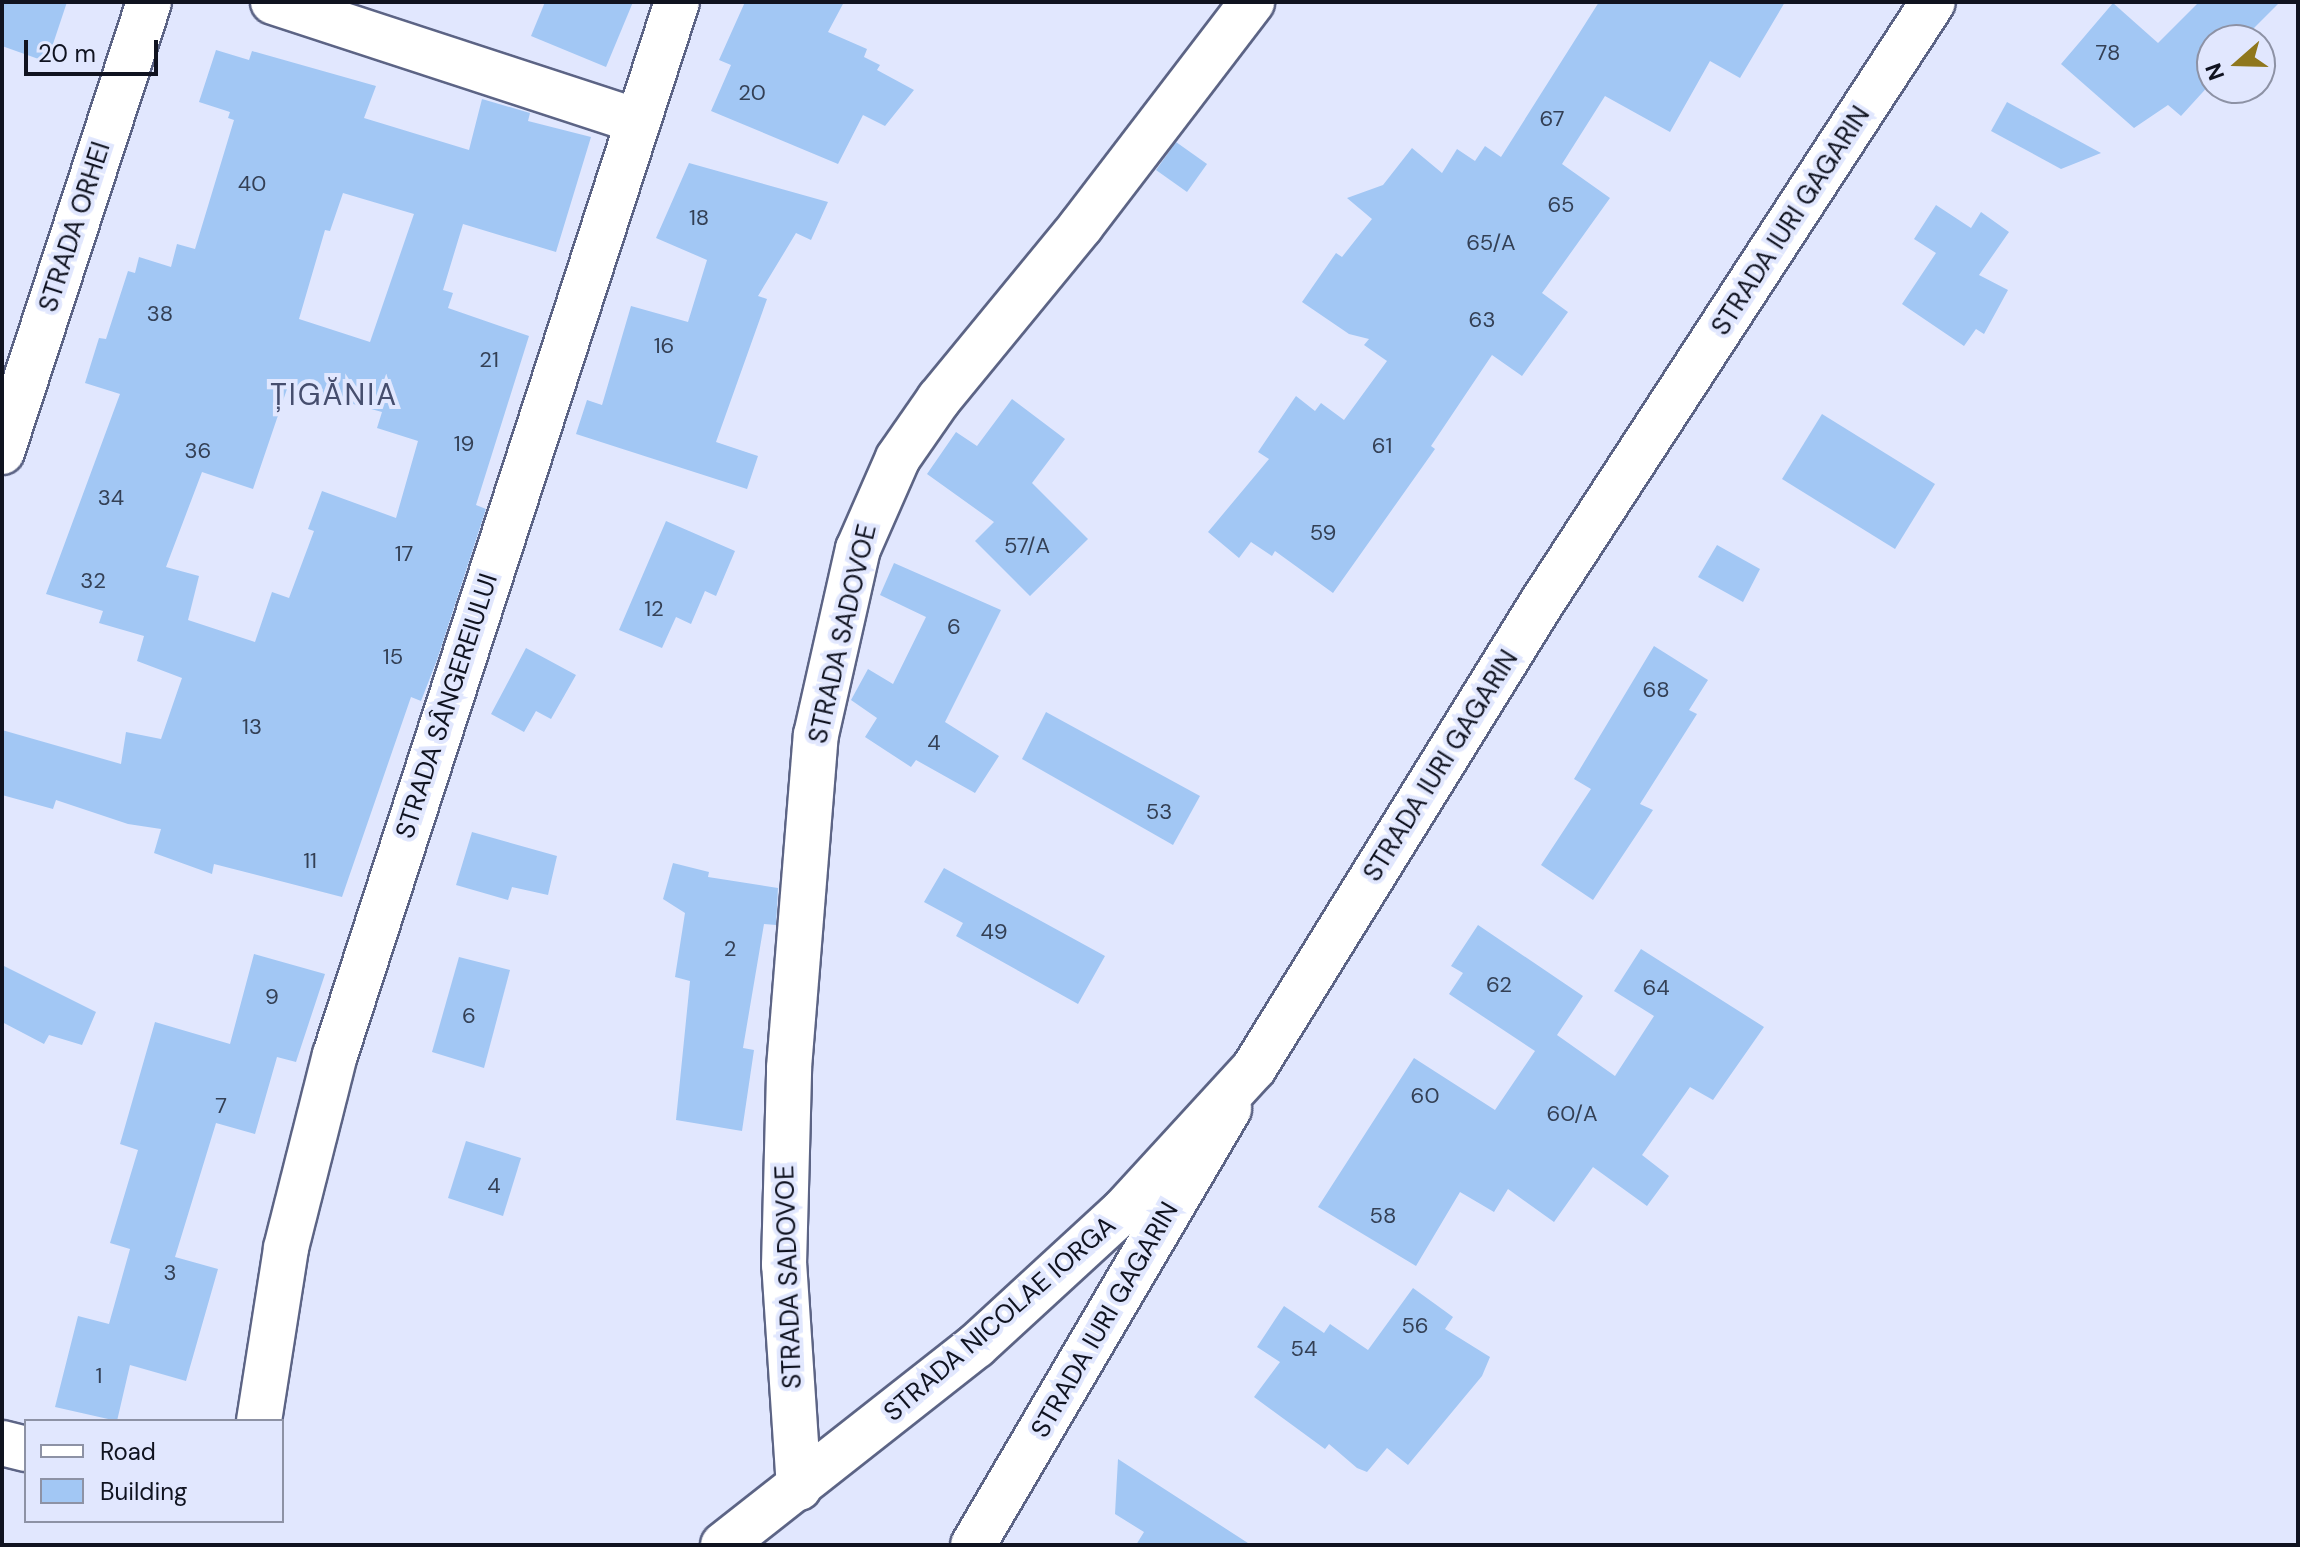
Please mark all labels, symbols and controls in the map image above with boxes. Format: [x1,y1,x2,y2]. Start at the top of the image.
scale bar [28,24,162,74]
north arrow [2196,24,2276,104]
text: 20 m [38,38,96,69]
house number: 78 [2096,40,2120,66]
text: N [2198,59,2231,84]
house number: 20 [738,80,766,106]
street label: STRADA IURI GAGARIN [1705,101,1877,341]
house number: 67 [1540,106,1564,132]
street label: STRADA ORHEI [33,138,117,316]
house number: 40 [238,171,266,197]
house number: 65 [1548,192,1574,218]
house number: 18 [689,205,709,231]
house number: 65/A [1466,230,1516,256]
house number: 38 [147,301,173,327]
house number: 63 [1469,307,1495,333]
house number: 16 [654,333,674,359]
house number: 21 [479,347,499,373]
district label: ȚIGĂNIA [270,377,398,413]
house number: 19 [454,431,474,457]
house number: 61 [1372,433,1392,459]
house number: 36 [185,438,211,464]
house number: 34 [98,485,124,511]
house number: 59 [1310,520,1336,546]
street label: STRADA SADOVOE [803,521,883,747]
house number: 57/A [1004,533,1050,559]
house number: 17 [395,541,413,567]
house number: 32 [80,568,106,594]
street label: STRADA SÂNGEREIULUI [389,570,505,842]
house number: 12 [644,596,664,622]
house number: 6 [947,614,961,640]
house number: 15 [383,644,403,670]
street label: STRADA IURI GAGARIN [1357,645,1525,887]
house number: 68 [1642,677,1670,703]
house number: 13 [242,714,262,740]
house number: 4 [927,730,941,756]
house number: 53 [1146,799,1172,825]
house number: 11 [303,848,317,874]
house number: 49 [980,919,1008,945]
house number: 2 [724,936,736,962]
house number: 62 [1486,972,1512,998]
house number: 64 [1642,975,1670,1001]
house number: 9 [265,984,279,1010]
house number: 6 [462,1003,476,1029]
house number: 60 [1411,1083,1439,1109]
house number: 7 [215,1093,227,1119]
house number: 60/A [1546,1101,1598,1127]
street label: STRADA SADOVOE [770,1165,808,1389]
house number: 4 [487,1173,501,1199]
street label: STRADA IURI GAGARIN [1025,1197,1185,1443]
house number: 58 [1370,1203,1396,1229]
street label: STRADA NICOLAE IORGA [878,1210,1122,1428]
house number: 3 [163,1260,177,1286]
house number: 56 [1401,1313,1429,1339]
house number: 54 [1291,1336,1317,1362]
house number: 1 [96,1363,102,1389]
legend [24,1419,284,1523]
text: Road [100,1436,156,1467]
text: Building [100,1476,187,1507]

